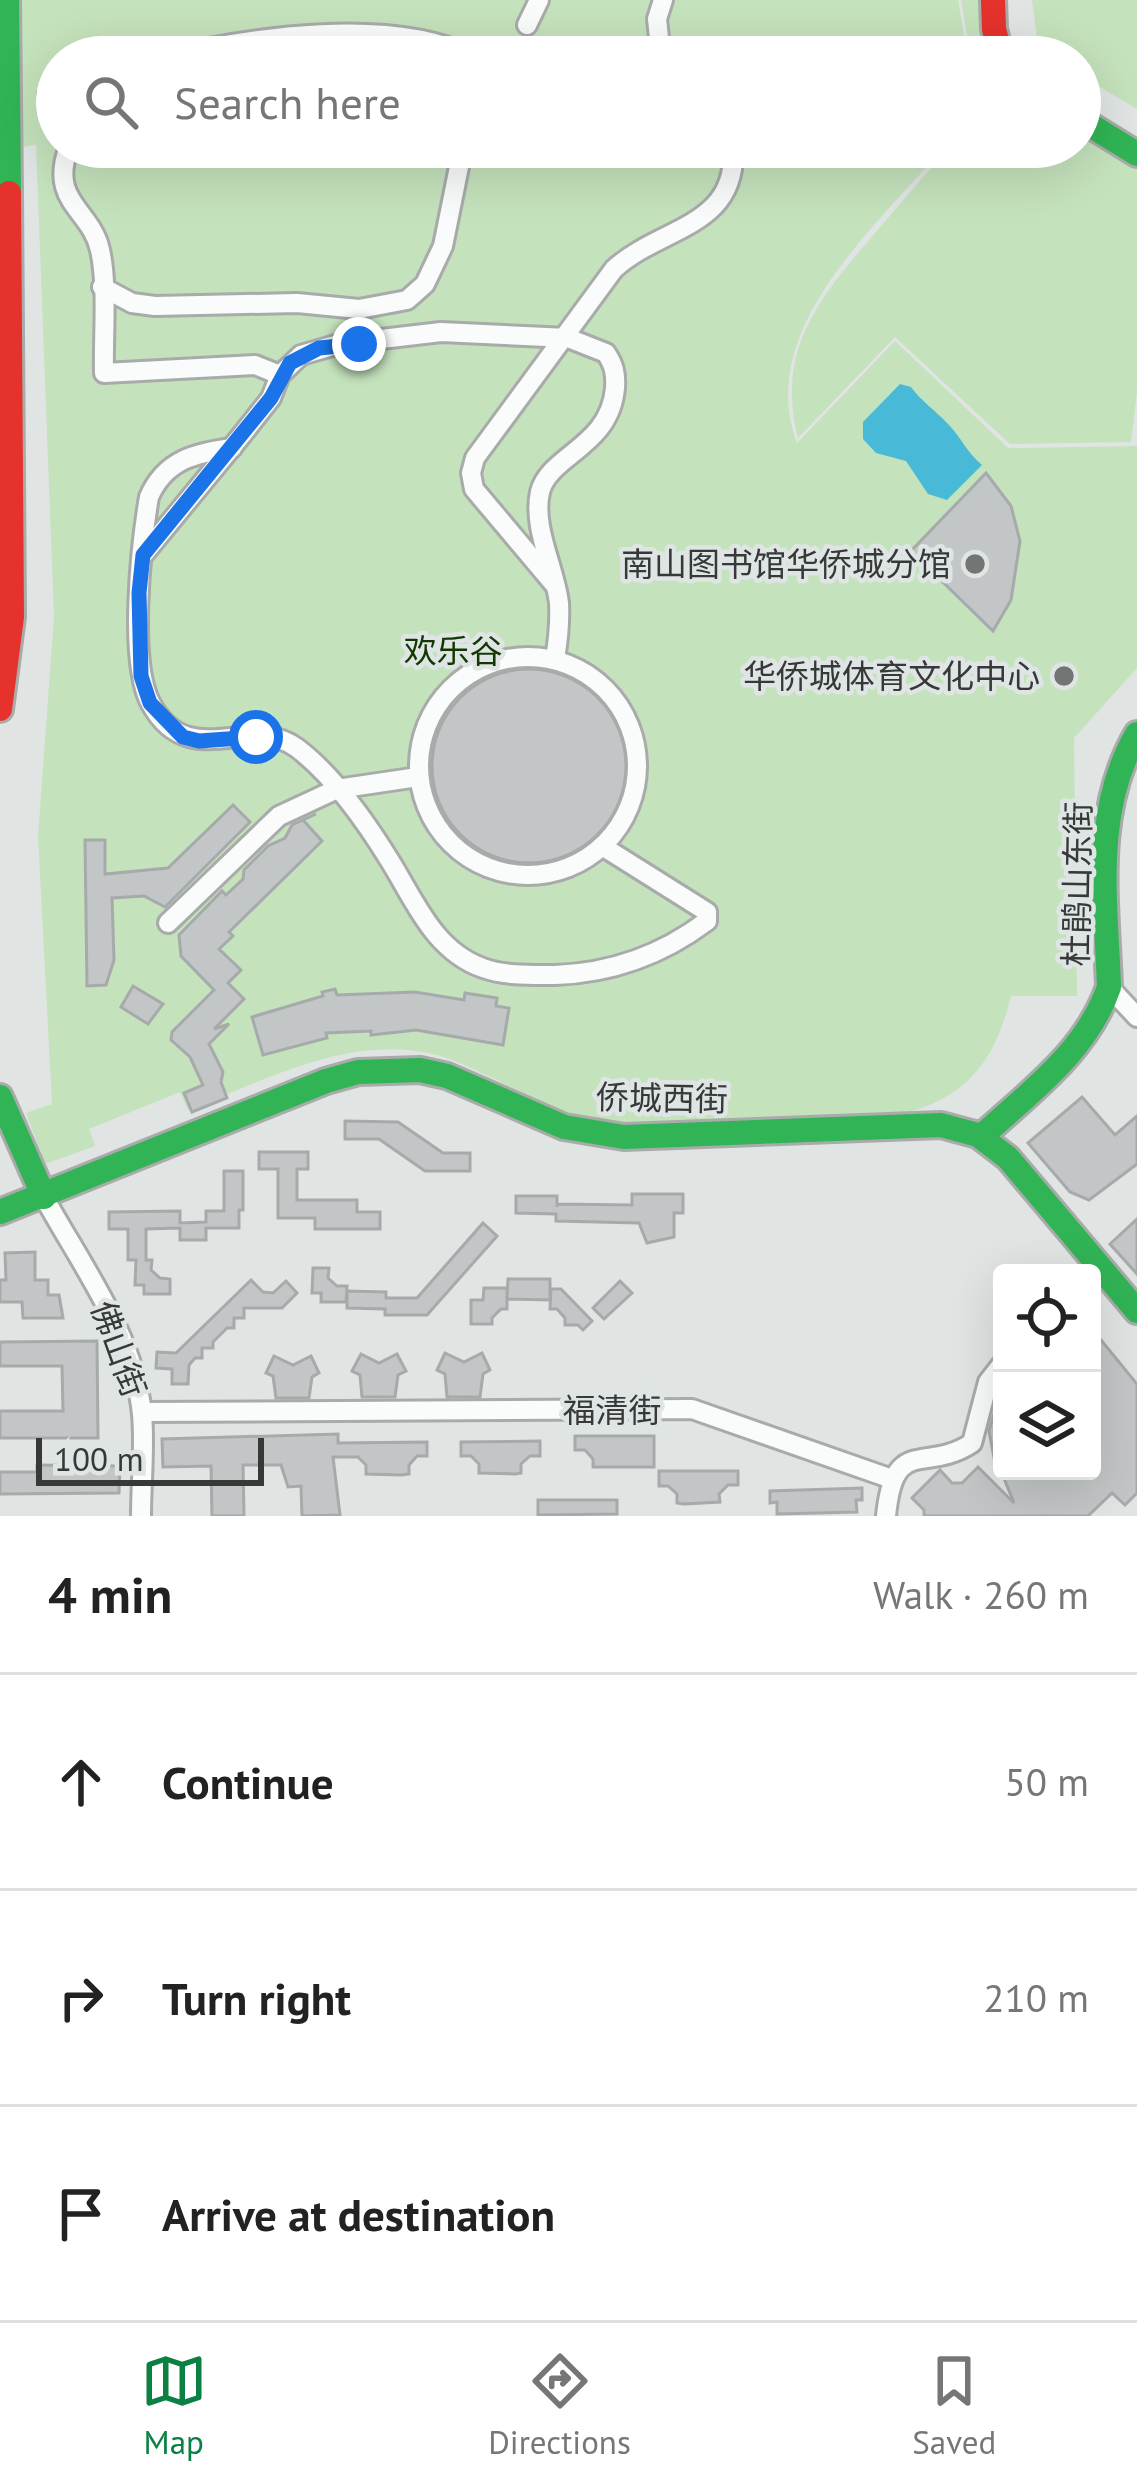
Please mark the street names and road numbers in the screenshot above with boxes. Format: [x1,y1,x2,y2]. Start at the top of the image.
street label: 杜鹃山东街 [1054,801,1099,967]
street label: 侨城西街 [596,1075,728,1120]
street label: 佛山街 [82,1295,157,1403]
street label: 福清街 [563,1388,662,1431]

